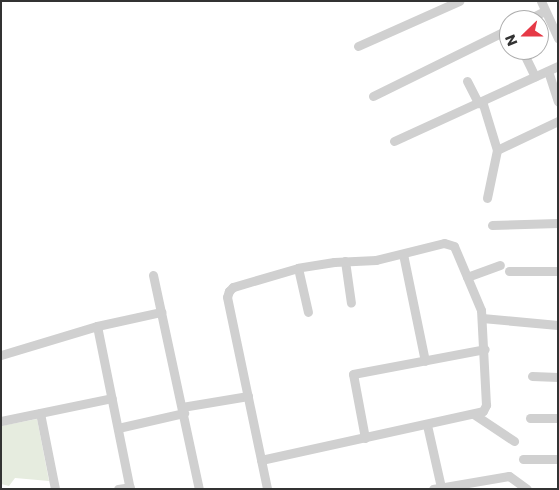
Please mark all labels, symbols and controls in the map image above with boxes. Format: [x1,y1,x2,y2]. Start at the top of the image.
north arrow [499,10,549,60]
text: N [500,32,522,49]

